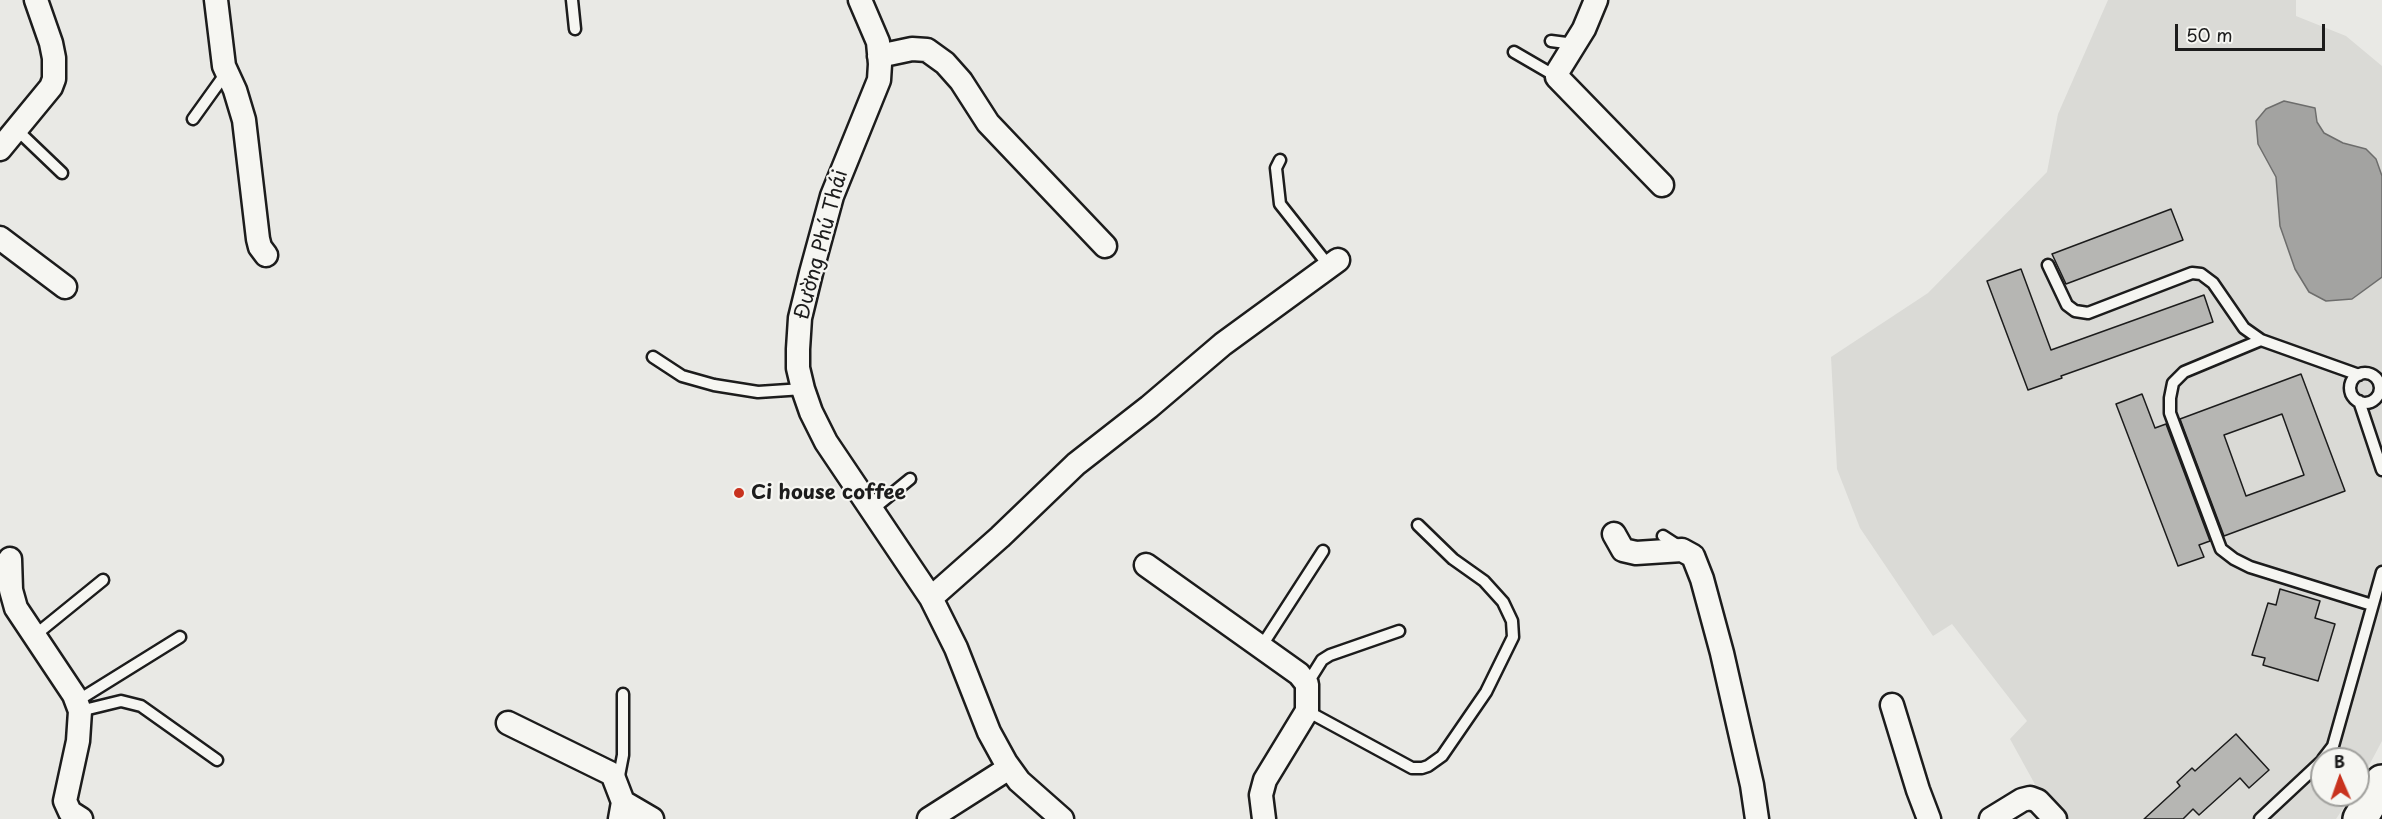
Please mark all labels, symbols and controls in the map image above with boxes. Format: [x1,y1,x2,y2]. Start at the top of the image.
scale bar [2178,12,2328,50]
text: 50 m [2186,21,2233,48]
street label: Đường Phú Thái [790,167,854,323]
place label: Ci house coffee [751,481,906,505]
marker: Ci house coffee [732,486,746,500]
north arrow [2310,747,2370,807]
text: B [2334,749,2345,773]

